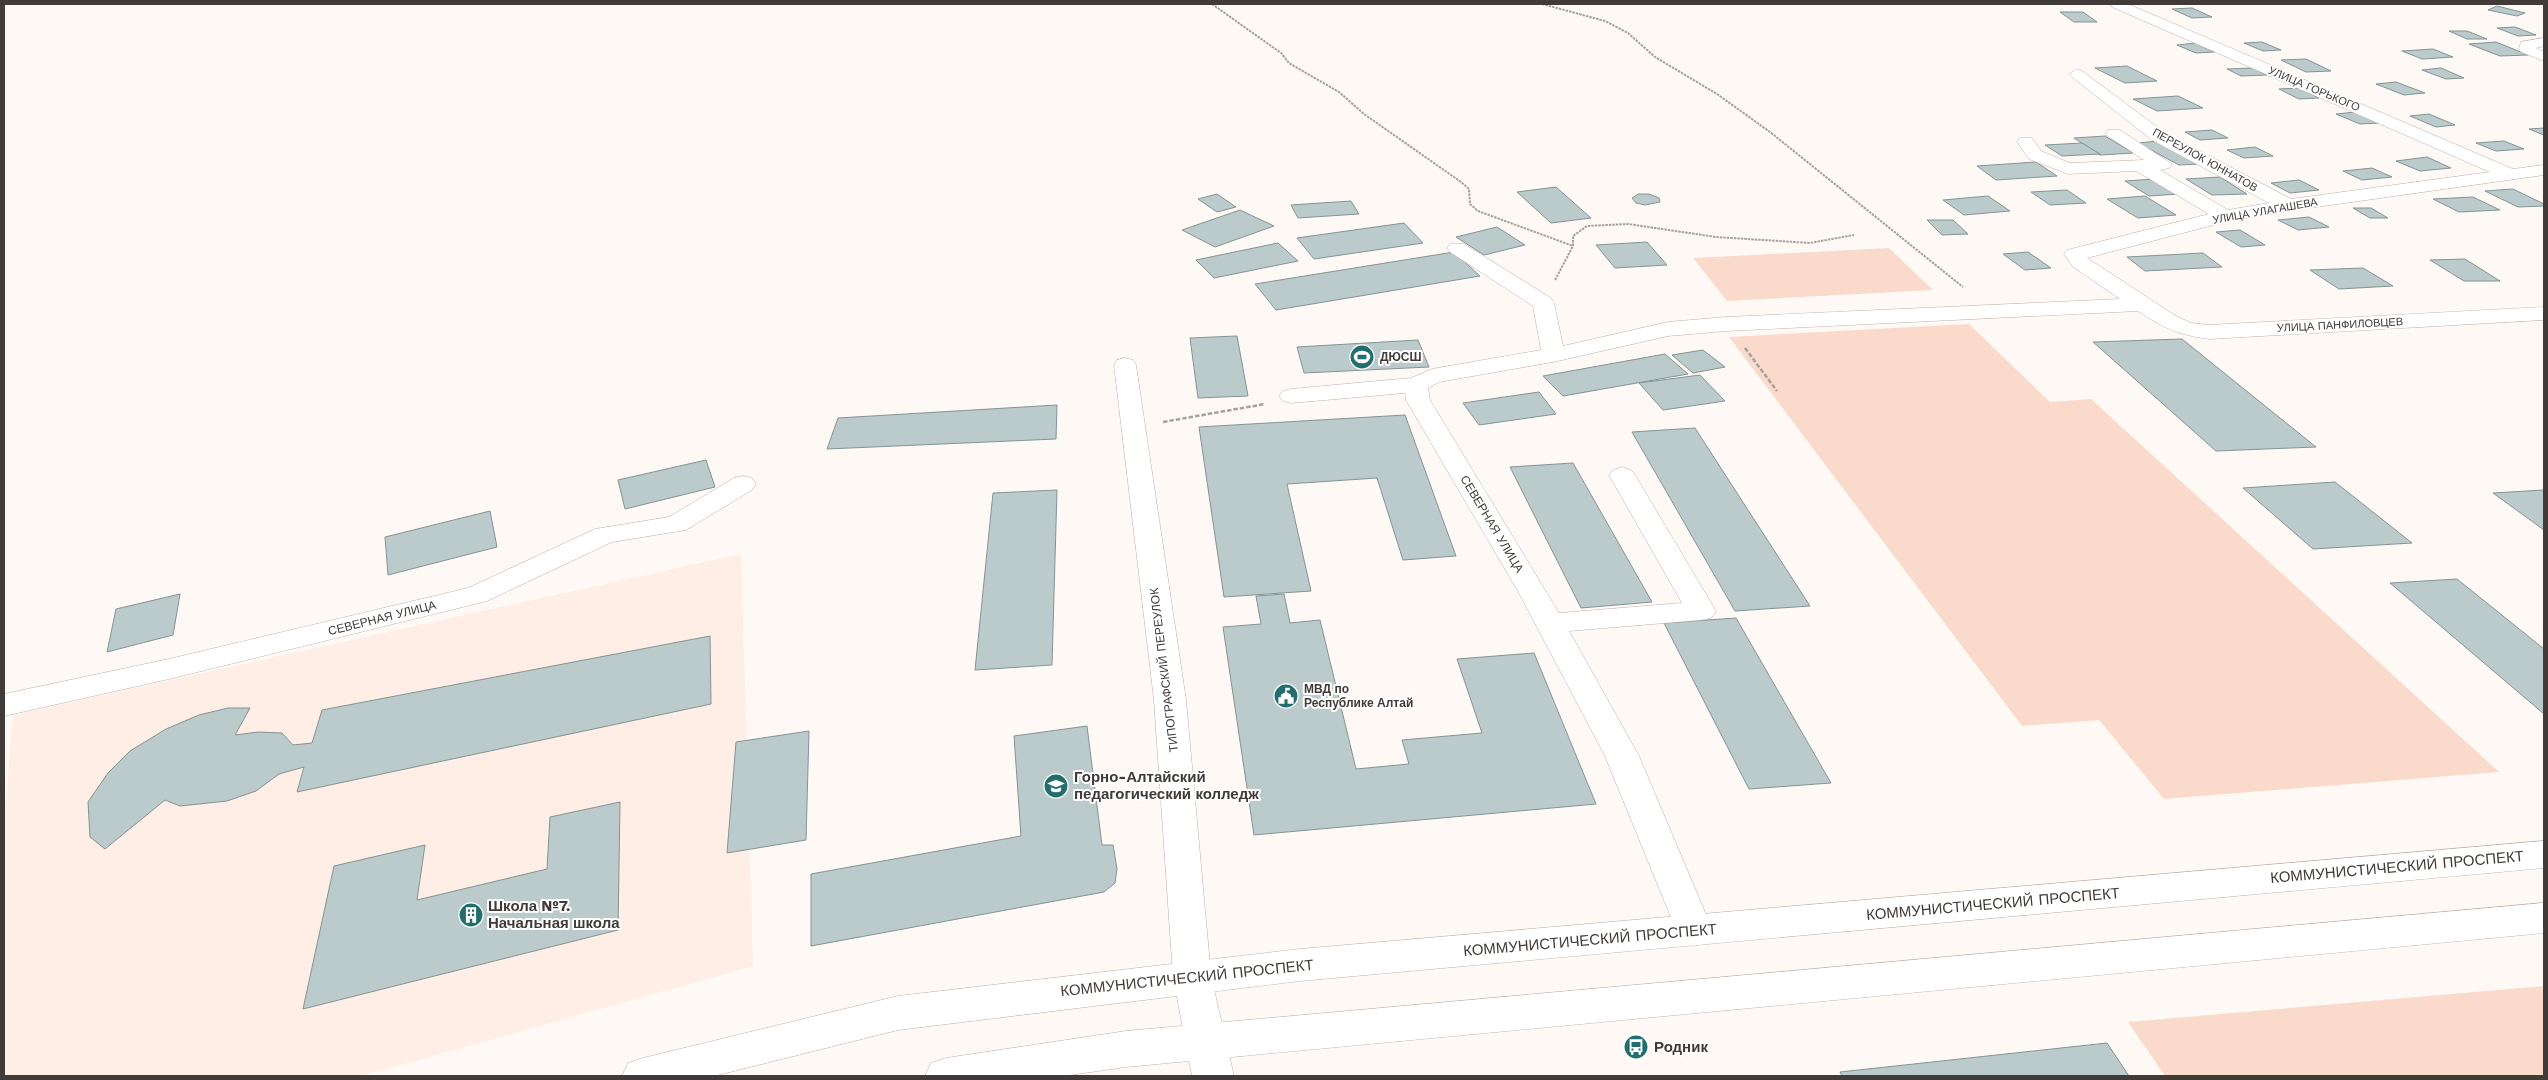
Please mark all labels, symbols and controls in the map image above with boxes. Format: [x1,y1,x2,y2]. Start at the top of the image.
street label: УЛИЦА ГОРЬКОГО [2266,64,2362,114]
street label: ПЕРЕУЛОК ЮННАТОВ [2150,126,2260,194]
street label: УЛИЦА УЛАГАШЕВА [2211,195,2319,227]
street label: УЛИЦА ПАНФИЛОВЦЕВ [2277,315,2403,335]
sports icon: ДЮСШ [1349,344,1375,370]
place label: ДЮСШ [1380,350,1422,364]
street label: СЕВЕРНАЯ УЛИЦА [1457,473,1527,575]
street label: ТИПОГРАФСКИЙ ПЕРЕУЛОК [1146,587,1181,753]
street label: СЕВЕРНАЯ УЛИЦА [327,598,437,638]
place label: МВД по Республике Алтай [1304,682,1413,710]
public building icon: МВД по Республике Алтай [1273,683,1299,709]
place label: Горно-Алтайский педагогический колледж [1074,768,1259,803]
school or university icon: Горно-Алтайский педагогический колледж [1043,773,1069,799]
street label: КОММУНИСТИЧЕСКИЙ ПРОСПЕКТ [2269,847,2525,887]
street label: КОММУНИСТИЧЕСКИЙ ПРОСПЕКТ [1865,884,2121,924]
place label: Школа №7. Начальная школа [488,897,620,932]
building icon: Школа №7. Начальная школа [458,902,484,928]
street label: КОММУНИСТИЧЕСКИЙ ПРОСПЕКТ [1462,920,1718,960]
street label: КОММУНИСТИЧЕСКИЙ ПРОСПЕКТ [1059,956,1315,1000]
bus stop icon: Родник [1623,1034,1649,1060]
place label: Родник [1654,1038,1708,1056]

